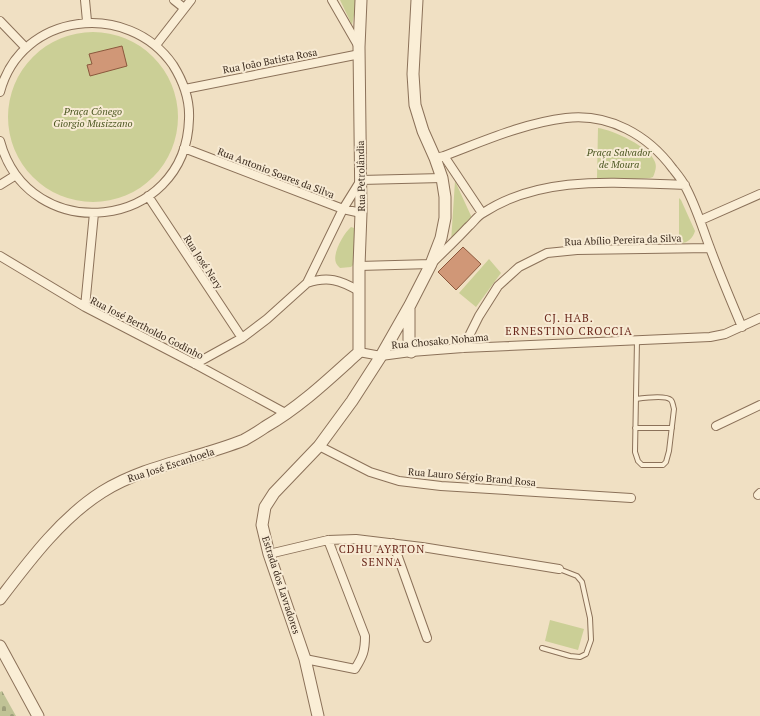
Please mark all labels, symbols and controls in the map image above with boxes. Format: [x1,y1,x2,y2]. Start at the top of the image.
street label: Rua João Batista Rosa [222,45,318,77]
park label: Praça Cônego Giorgio Musizzano [53,105,133,130]
street label: Rua Petrolândia [354,140,368,212]
street label: Rua Antonio Soares da Silva [216,145,336,201]
park label: Praça Salvador de Moura [586,146,652,171]
street label: Rua Abílio Pereira da Silva [564,231,682,249]
street label: Rua José Nery [181,233,226,292]
street label: Rua José Bertholdo Godinho [88,294,206,362]
district label: CJ. HAB. ERNESTINO CROCCIA [505,311,633,338]
street label: Rua Chosako Nohama [391,330,489,352]
street label: Rua José Escanhoela [126,445,216,485]
street label: Rua Lauro Sérgio Brand Rosa [408,465,536,489]
street label: Estrada dos Lavradores [259,534,303,636]
district label: CDHU AYRTON SENNA [339,542,425,569]

